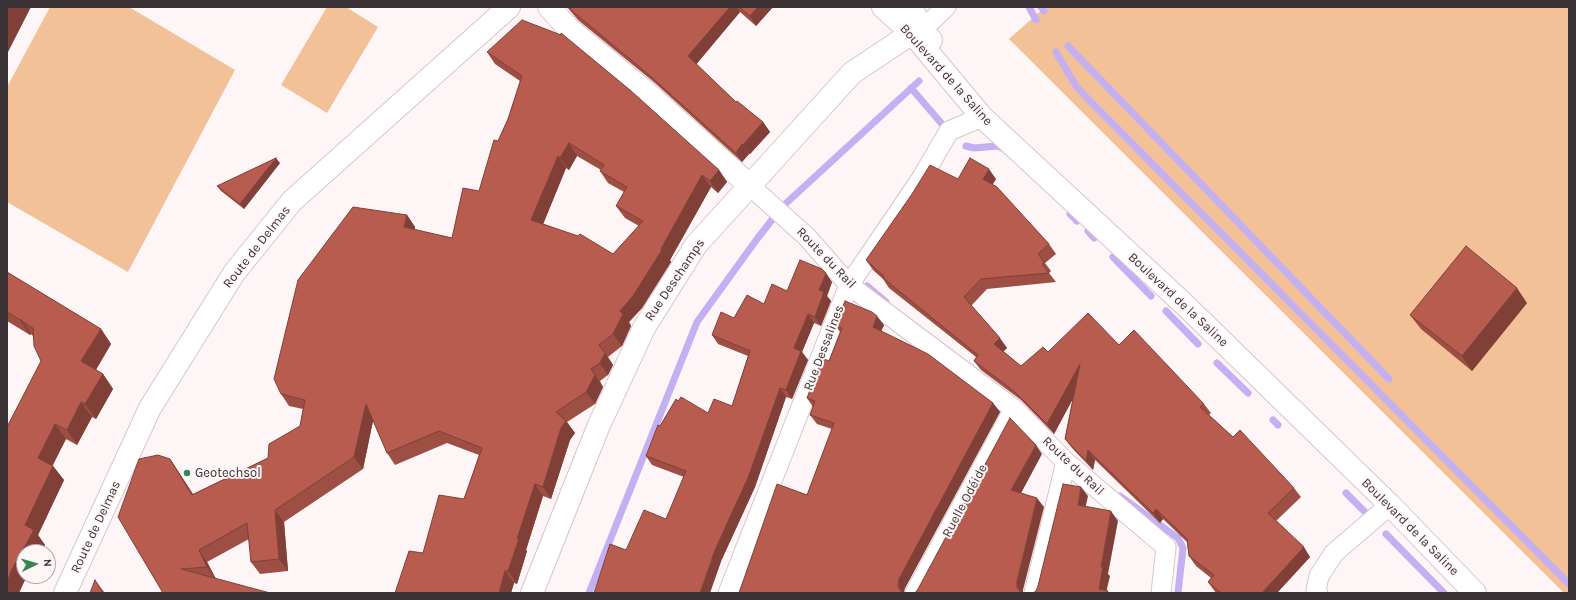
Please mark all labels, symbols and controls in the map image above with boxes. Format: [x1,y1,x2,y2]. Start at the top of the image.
street label: Boulevard de la Saline [896,21,996,129]
street label: Route de Delmas [220,203,294,291]
street label: Route du Rail [793,224,859,292]
street label: Rue Deschamps [642,236,708,324]
street label: Boulevard de la Saline [1125,250,1231,350]
street label: Rue Dessalines [800,303,848,393]
street label: Route du Rail [1039,433,1107,499]
street label: Ruelle Odéide [939,462,991,540]
place label: Geotechsol [195,465,261,481]
marker: Geotechsol [182,468,192,478]
street label: Boulevard de la Saline [1358,475,1462,579]
street label: Route de Delmas [68,478,124,576]
north arrow [16,544,56,584]
text: N [41,558,54,567]

